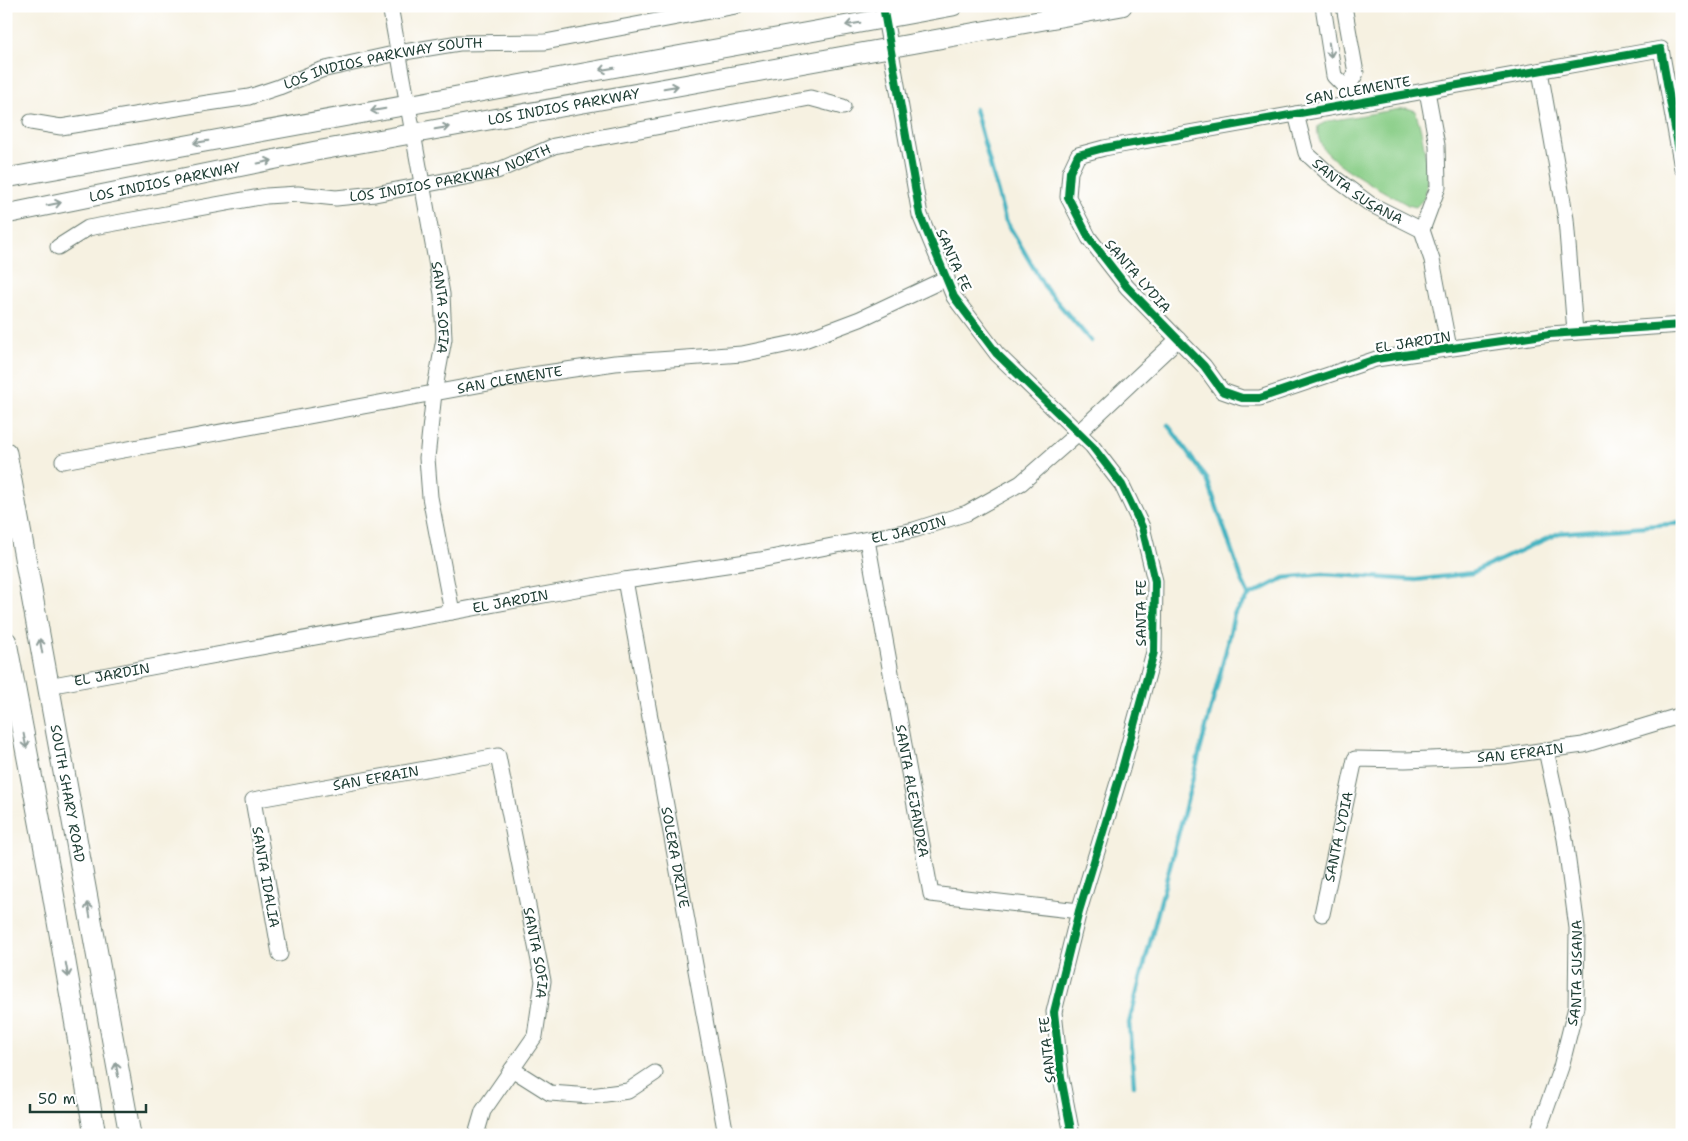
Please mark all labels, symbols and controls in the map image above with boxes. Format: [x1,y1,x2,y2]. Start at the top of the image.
one-way arrow [846,20,862,30]
street label: LOS INDIOS PARKWAY SOUTH [281,34,483,93]
one-way arrow [1326,42,1336,58]
one-way arrow [600,65,616,75]
street label: SAN CLEMENTE [1304,72,1412,108]
one-way arrow [662,82,678,92]
street label: LOS INDIOS PARKWAY [486,84,642,129]
one-way arrow [371,106,387,116]
one-way arrow [433,123,449,133]
one-way arrow [194,137,210,147]
street label: LOS INDIOS PARKWAY NORTH [349,140,554,206]
street label: SANTA SUSANA [1309,154,1406,228]
street label: LOS INDIOS PARKWAY [87,157,243,206]
one-way arrow [256,157,272,166]
one-way arrow [46,199,62,209]
street label: SANTA FE [932,226,976,294]
street label: SANTA LYDIA [1101,235,1175,317]
street label: SANTA SOFIA [427,260,453,355]
street label: EL JARDIN [1374,327,1452,357]
street label: SAN CLEMENTE [455,362,564,398]
street label: EL JARDIN [870,511,949,547]
street label: SANTA FE [1132,579,1150,646]
street label: EL JARDIN [471,585,550,617]
one-way arrow [36,639,46,655]
street label: EL JARDIN [73,658,151,690]
street label: SOUTH SHARY ROAD [47,723,89,864]
street label: SANTA ALEJANDRA [892,723,933,859]
one-way arrow [21,733,30,749]
street label: SAN EFRAIN [1477,739,1565,766]
street label: SAN EFRAIN [331,761,420,795]
street label: SANTA LYDIA [1320,790,1357,884]
street label: SOLERA DRIVE [657,805,694,910]
street label: SANTA IDALIA [248,825,284,929]
one-way arrow [83,902,93,918]
street label: SANTA SOFIA [519,905,552,1000]
street label: SANTA SUSANA [1563,919,1586,1028]
one-way arrow [62,962,72,978]
street label: SANTA FE [1035,1016,1059,1084]
one-way arrow [112,1062,122,1078]
scale bar [30,1081,146,1113]
text: 50 m [38,1089,76,1109]

